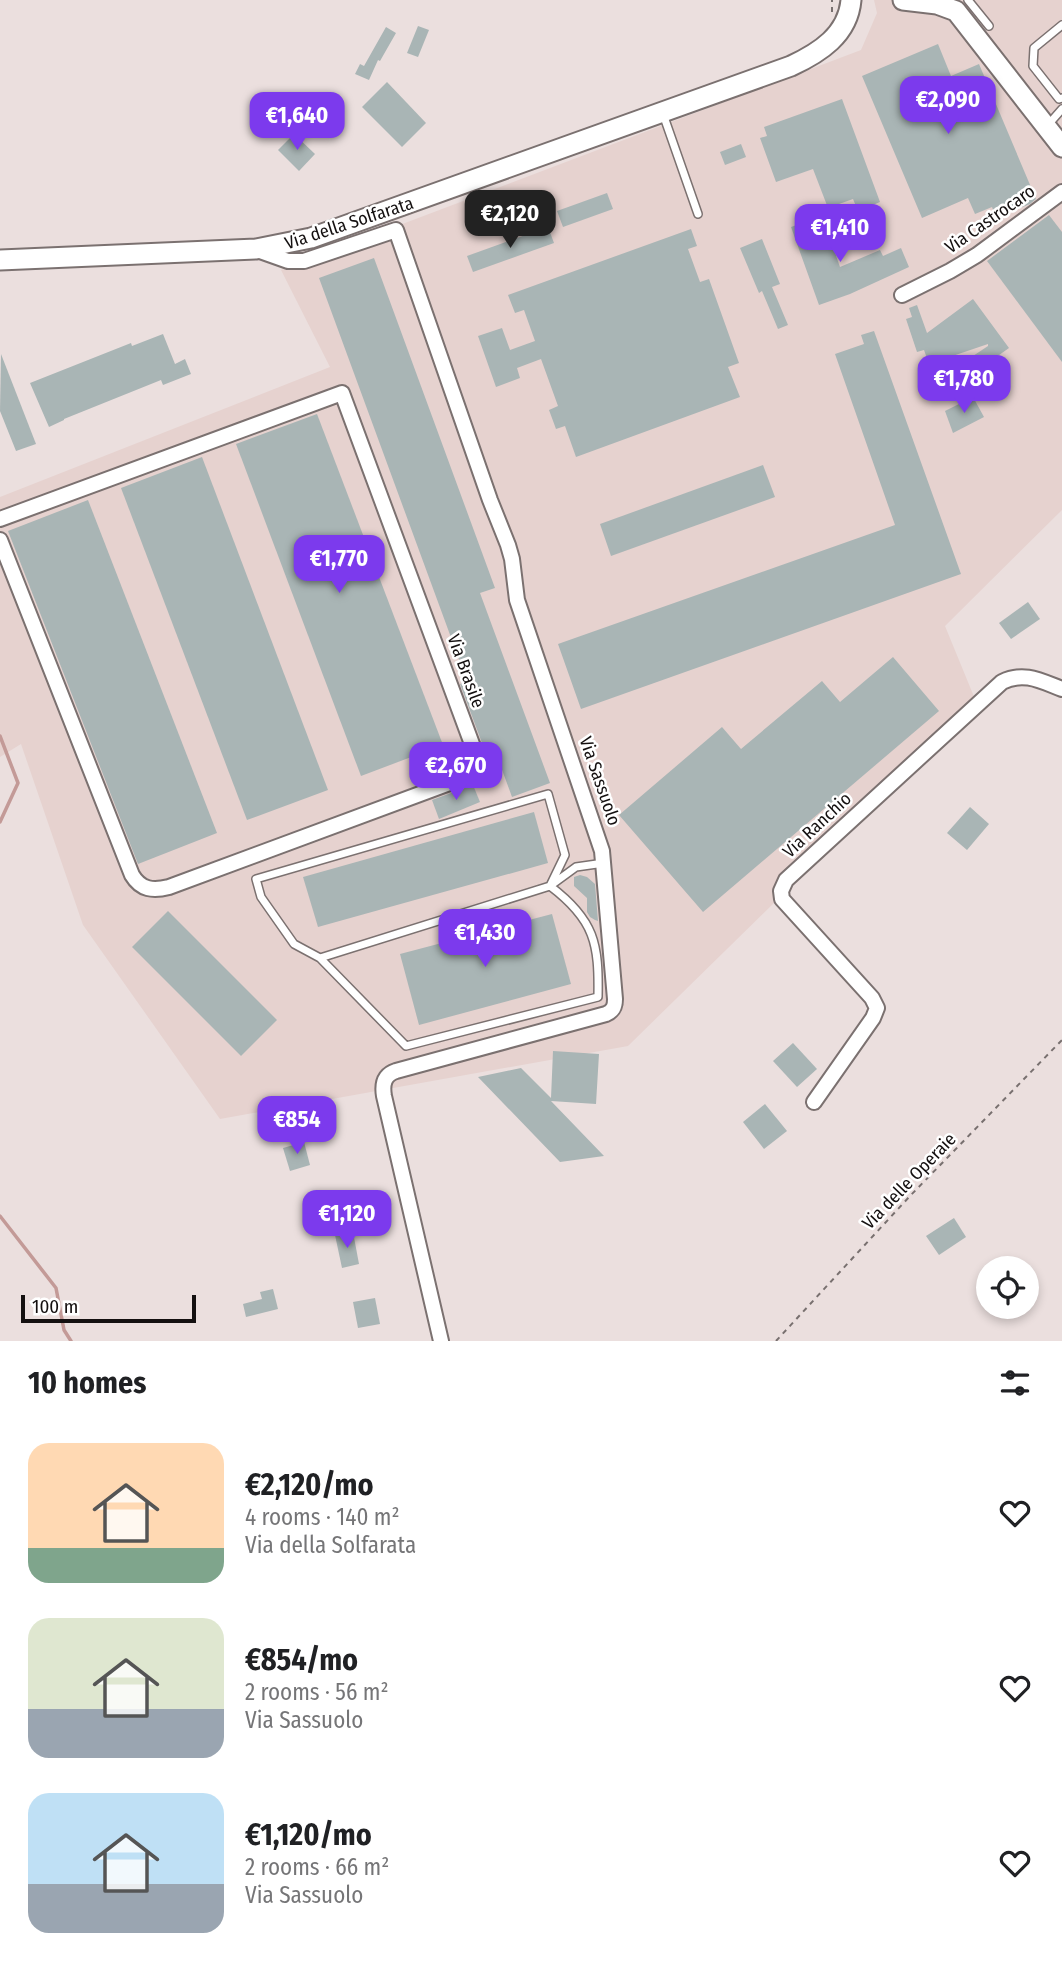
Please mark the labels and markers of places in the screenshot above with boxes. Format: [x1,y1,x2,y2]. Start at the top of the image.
pin: €2,090 [891,76,1005,136]
pin: €1,640 [240,92,354,152]
pin: €2,120 [453,190,567,250]
pin: €1,410 [783,204,897,264]
pin: €1,780 [907,356,1021,415]
pin: €1,770 [282,536,396,595]
pin: €2,670 [399,742,513,802]
pin: €1,430 [428,909,542,969]
pin: €854 [256,1096,338,1156]
pin: €1,120 [290,1190,404,1250]

